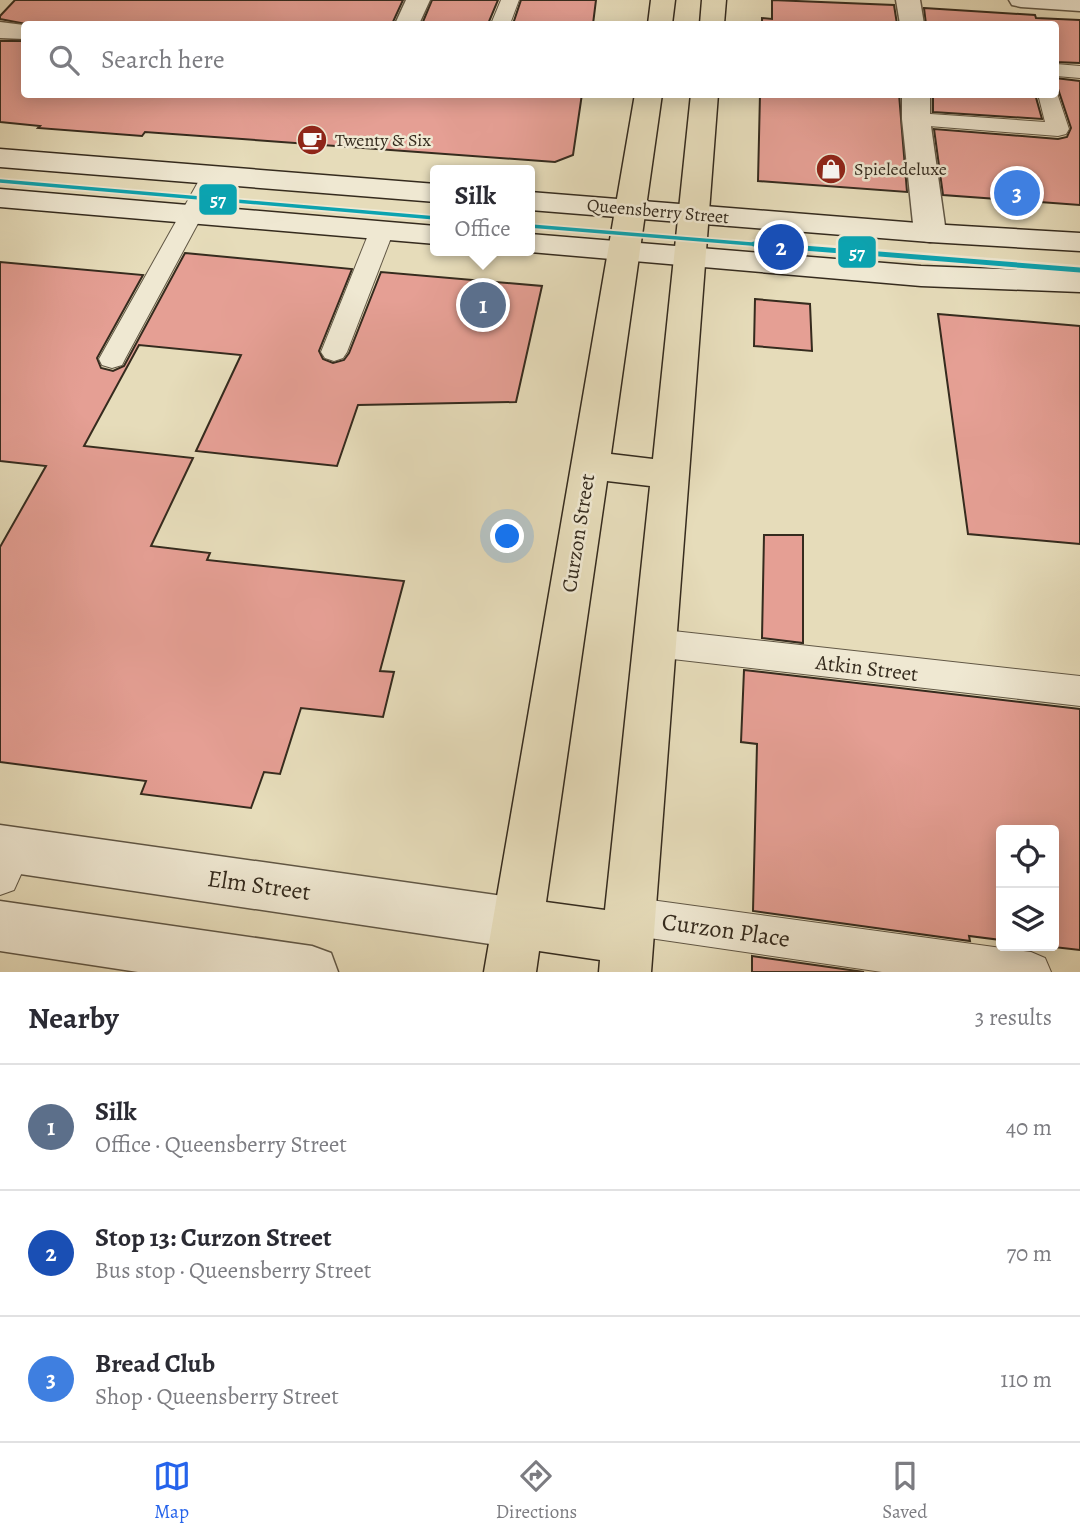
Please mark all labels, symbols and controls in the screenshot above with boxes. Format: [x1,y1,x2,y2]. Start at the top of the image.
search box [21,21,1059,98]
icon: search [45,41,83,79]
text: Search here [101,42,225,77]
cafe icon: Twenty & Six [295,123,329,157]
place label: Twenty & Six [335,128,431,152]
shop icon: Spieledeluxe [814,152,848,186]
place label: Spieledeluxe [854,157,947,181]
popup [430,165,535,256]
pin: 3 [994,167,1040,219]
text: Silk [454,178,496,213]
line badge: 57 [198,183,238,216]
text: 57 [210,187,227,213]
street label: Queensberry Street [586,193,730,229]
text: Office [454,213,511,244]
pin: 2 [758,221,804,273]
line badge: 57 [837,235,877,269]
text: 57 [849,240,866,266]
pin: 1 [460,279,506,331]
street label: Curzon Street [555,471,601,594]
your location [490,519,524,553]
street label: Atkin Street [813,648,920,688]
map controls [996,825,1059,951]
button: locate [996,825,1059,888]
street label: Elm Street [205,862,313,908]
button: layers [996,888,1059,951]
street label: Curzon Place [660,905,792,955]
text: Nearby [28,998,119,1038]
text: 3 results [975,1002,1052,1033]
text: Silk [95,1094,137,1129]
text: 1 [47,1112,55,1143]
text: 40 m [1006,1112,1052,1143]
text: Office · Queensberry Street [95,1129,347,1160]
text: Stop 13: Curzon Street [95,1220,332,1255]
text: 2 [45,1238,57,1269]
text: 70 m [1006,1238,1052,1269]
text: Bus stop · Queensberry Street [95,1255,371,1286]
text: Bread Club [95,1346,215,1381]
text: 3 [46,1364,56,1395]
text: 110 m [1000,1364,1052,1395]
text: Shop · Queensberry Street [95,1381,339,1412]
tab: Map [153,1457,191,1525]
tab: Directions [496,1457,577,1525]
tab: Saved [882,1457,927,1525]

